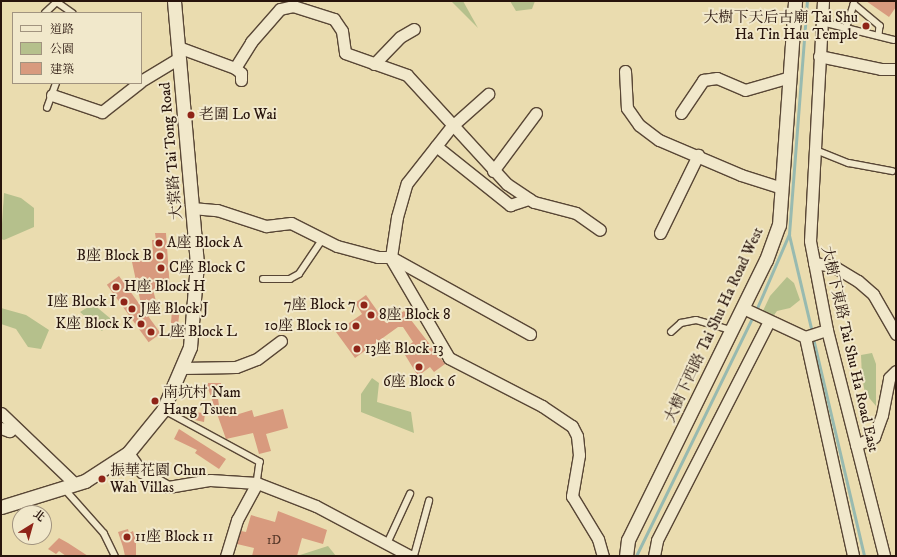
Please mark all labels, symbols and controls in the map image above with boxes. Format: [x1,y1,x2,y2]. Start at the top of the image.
place label: 大樹下天后古廟 Tai Shu Ha Tin Hau Temple [703,8,858,43]
legend [12,12,142,84]
marker: 大樹下天后古廟 Tai Shu Ha Tin Hau Temple [861,21,871,31]
text: 道路 [50,22,74,37]
text: 公園 [50,42,74,57]
text: 建築 [50,62,74,77]
street label: 大棠路 Tai Tong Road [156,81,186,221]
place label: 老圍 Lo Wai [199,106,277,124]
marker: 老圍 Lo Wai [186,110,196,120]
street label: 大樹下西路 Tai Shu Ha Road West [661,225,767,425]
place label: A座 Block A [167,234,243,252]
marker: A座 Block A [154,238,164,248]
street label: 大樹下東路 Tai Shu Ha Road East [817,244,883,454]
place label: B座 Block B [77,247,152,265]
marker: B座 Block B [155,251,165,261]
place label: C座 Block C [169,259,245,277]
marker: C座 Block C [156,263,166,273]
place label: H座 Block H [124,278,206,296]
marker: H座 Block H [111,282,121,292]
place label: I座 Block I [47,293,116,311]
place label: 7座 Block 7 [284,296,356,314]
marker: I座 Block I [119,297,129,307]
place label: J座 Block J [140,300,209,318]
marker: 7座 Block 7 [359,300,369,310]
marker: J座 Block J [127,304,137,314]
place label: 8座 Block 8 [379,306,451,324]
marker: 8座 Block 8 [366,310,376,320]
place label: K座 Block K [55,315,133,333]
place label: 10座 Block 10 [264,317,348,335]
marker: K座 Block K [136,319,146,329]
marker: 10座 Block 10 [351,321,361,331]
place label: L座 Block L [159,323,237,341]
marker: L座 Block L [146,327,156,337]
place label: 13座 Block 13 [365,340,444,358]
marker: 13座 Block 13 [352,344,362,354]
marker: 6座 Block 6 [414,362,424,372]
place label: 6座 Block 6 [383,373,455,391]
place label: 南坑村 Nam Hang Tsuen [163,383,241,418]
marker: 南坑村 Nam Hang Tsuen [150,396,160,406]
place label: 振華花園 Chun Wah Villas [110,461,206,496]
marker: 振華花園 Chun Wah Villas [97,474,107,484]
north arrow [12,505,52,545]
text: 北 [30,507,47,525]
place label: 11座 Block 11 [135,528,214,546]
marker: 11座 Block 11 [122,532,132,542]
house number: 1D [267,532,281,548]

